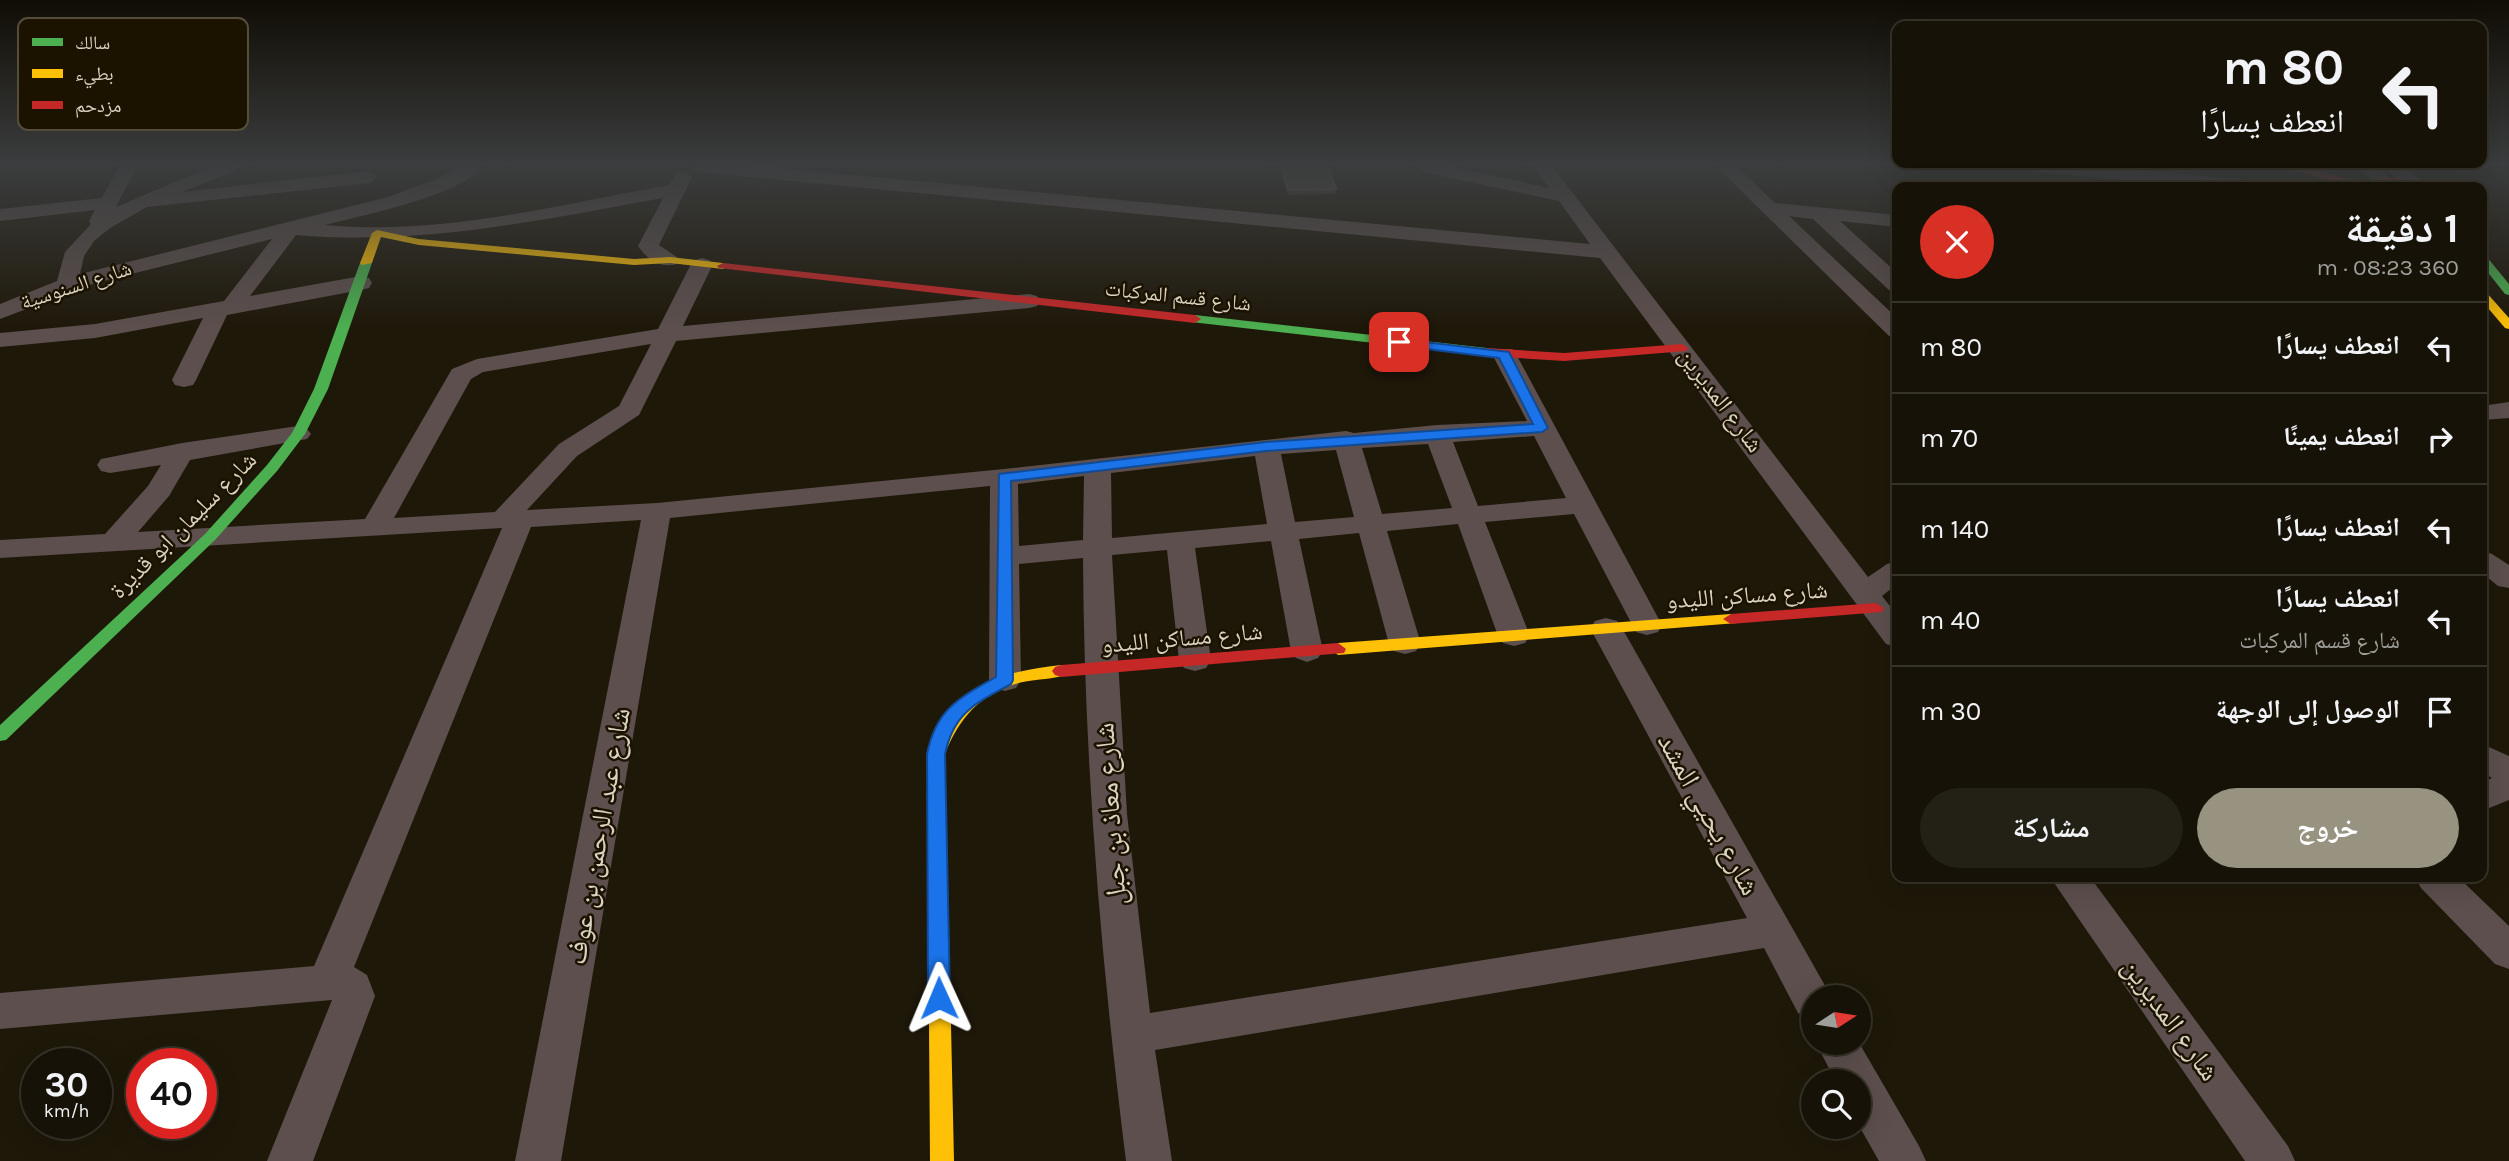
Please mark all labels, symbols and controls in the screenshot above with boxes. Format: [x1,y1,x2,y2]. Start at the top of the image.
legend [18,18,248,130]
text: سالك [75,32,110,54]
text: 80 m [2222,39,2344,96]
icon: left [2368,49,2459,140]
text: بطيء [75,63,114,89]
text: مزدحم [75,95,121,118]
text: انعطف يسارًا [2200,103,2344,140]
text: 1 دقيقة [2345,203,2459,253]
button: close [1920,205,1994,279]
text: 360 m · 08:23 [2317,254,2459,281]
street label: شارع السنوسية [18,256,135,315]
street label: شارع قسم المركبات [1104,276,1252,318]
pin [1369,312,1429,372]
icon: arrive [1380,323,1418,361]
icon: left [2421,329,2459,367]
text: انعطف يسارًا [2276,330,2400,361]
text: 80 m [1920,332,1982,363]
street label: شارع المديرين [1672,342,1769,458]
icon: right [2421,420,2459,458]
text: انعطف يمينًا [2283,421,2400,452]
text: 70 m [1920,423,1978,454]
street label: شارع سليمان ابو قديرة [104,446,263,605]
icon: left [2421,511,2459,549]
text: انعطف يسارًا [2276,512,2400,543]
text: 140 m [1920,514,1989,545]
street label: شارع مساكن الليدو [1665,575,1829,616]
text: انعطف يسارًا [2276,583,2400,614]
icon: left [2421,602,2459,640]
text: 40 m [1920,605,1980,636]
street label: شارع مساكن الليدو [1100,617,1264,660]
text: شارع قسم المركبات [2239,627,2400,654]
icon: arrive [2421,693,2459,731]
text: الوصول إلى الوجهة [2216,694,2400,725]
text: 30 m [1920,696,1981,727]
street label: شارع عبد الرحمن بن عوف [559,705,638,967]
street label: شارع معاذ بن جبل [1087,722,1134,906]
street label: شارع يحيي المشد [1646,727,1767,904]
button: مشاركة [1920,788,2183,868]
button: خروج [2197,788,2459,868]
street label: شارع المديرين [2114,951,2227,1088]
position arrow [902,961,976,1035]
north arrow [1801,985,1871,1055]
map controls [1801,985,1871,1139]
speed limit sign: 40 [126,1048,217,1139]
text: 30 [45,1064,88,1105]
button: search [1801,1069,1871,1139]
text: km/h [44,1100,89,1122]

